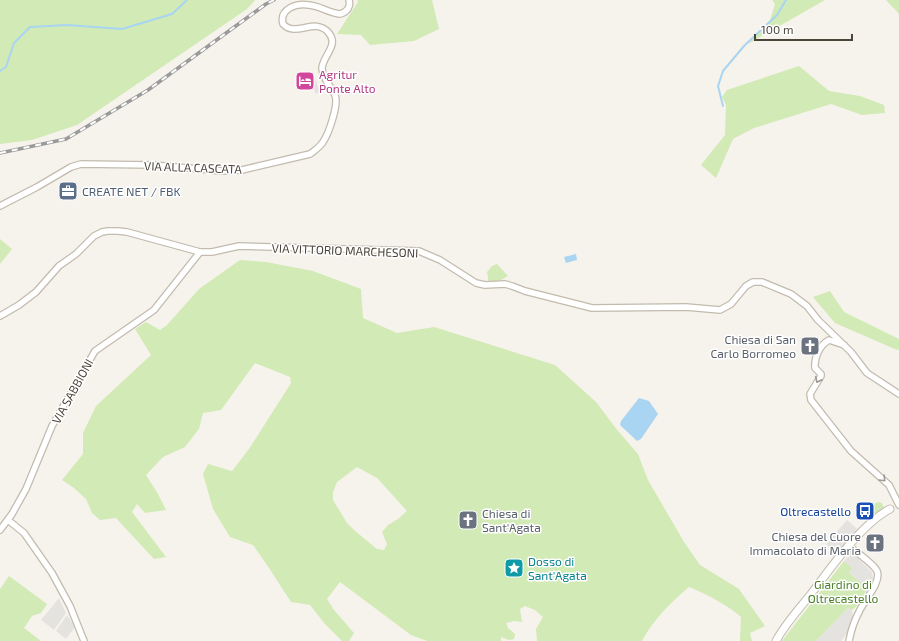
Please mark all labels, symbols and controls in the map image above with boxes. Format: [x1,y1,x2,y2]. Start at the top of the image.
scale bar [755,16,852,42]
text: 100 m [761,22,793,36]
place label: Agritur Ponte Alto [319,67,376,95]
hotel icon: Agritur Ponte Alto [294,70,316,92]
street label: VIA ALLA CASCATA [144,158,243,176]
office icon: CREATE NET / FBK [57,180,79,202]
place label: CREATE NET / FBK [82,184,181,198]
street label: VIA VITTORIO MARCHESONI [271,240,419,260]
place label: Chiesa di San Carlo Borromeo [710,332,796,360]
church icon: Chiesa di San Carlo Borromeo [799,335,821,357]
street label: VIA SABBIONI [48,356,96,426]
one-way arrow [815,376,823,383]
one-way arrow [878,474,886,482]
bus stop icon: Oltrecastello [854,500,876,522]
place label: Oltrecastello [780,504,851,518]
place label: Chiesa di Sant'Agata [482,506,541,534]
church icon: Chiesa di Sant'Agata [457,509,479,531]
place label: Chiesa del Cuore Immacolato di Maria [749,529,861,557]
church icon: Chiesa del Cuore Immacolato di Maria [864,532,886,554]
place label: Dosso di Sant'Agata [528,554,587,582]
place icon: Dosso di Sant'Agata [503,557,525,579]
park label: Giardino di Oltrecastello [808,577,879,605]

